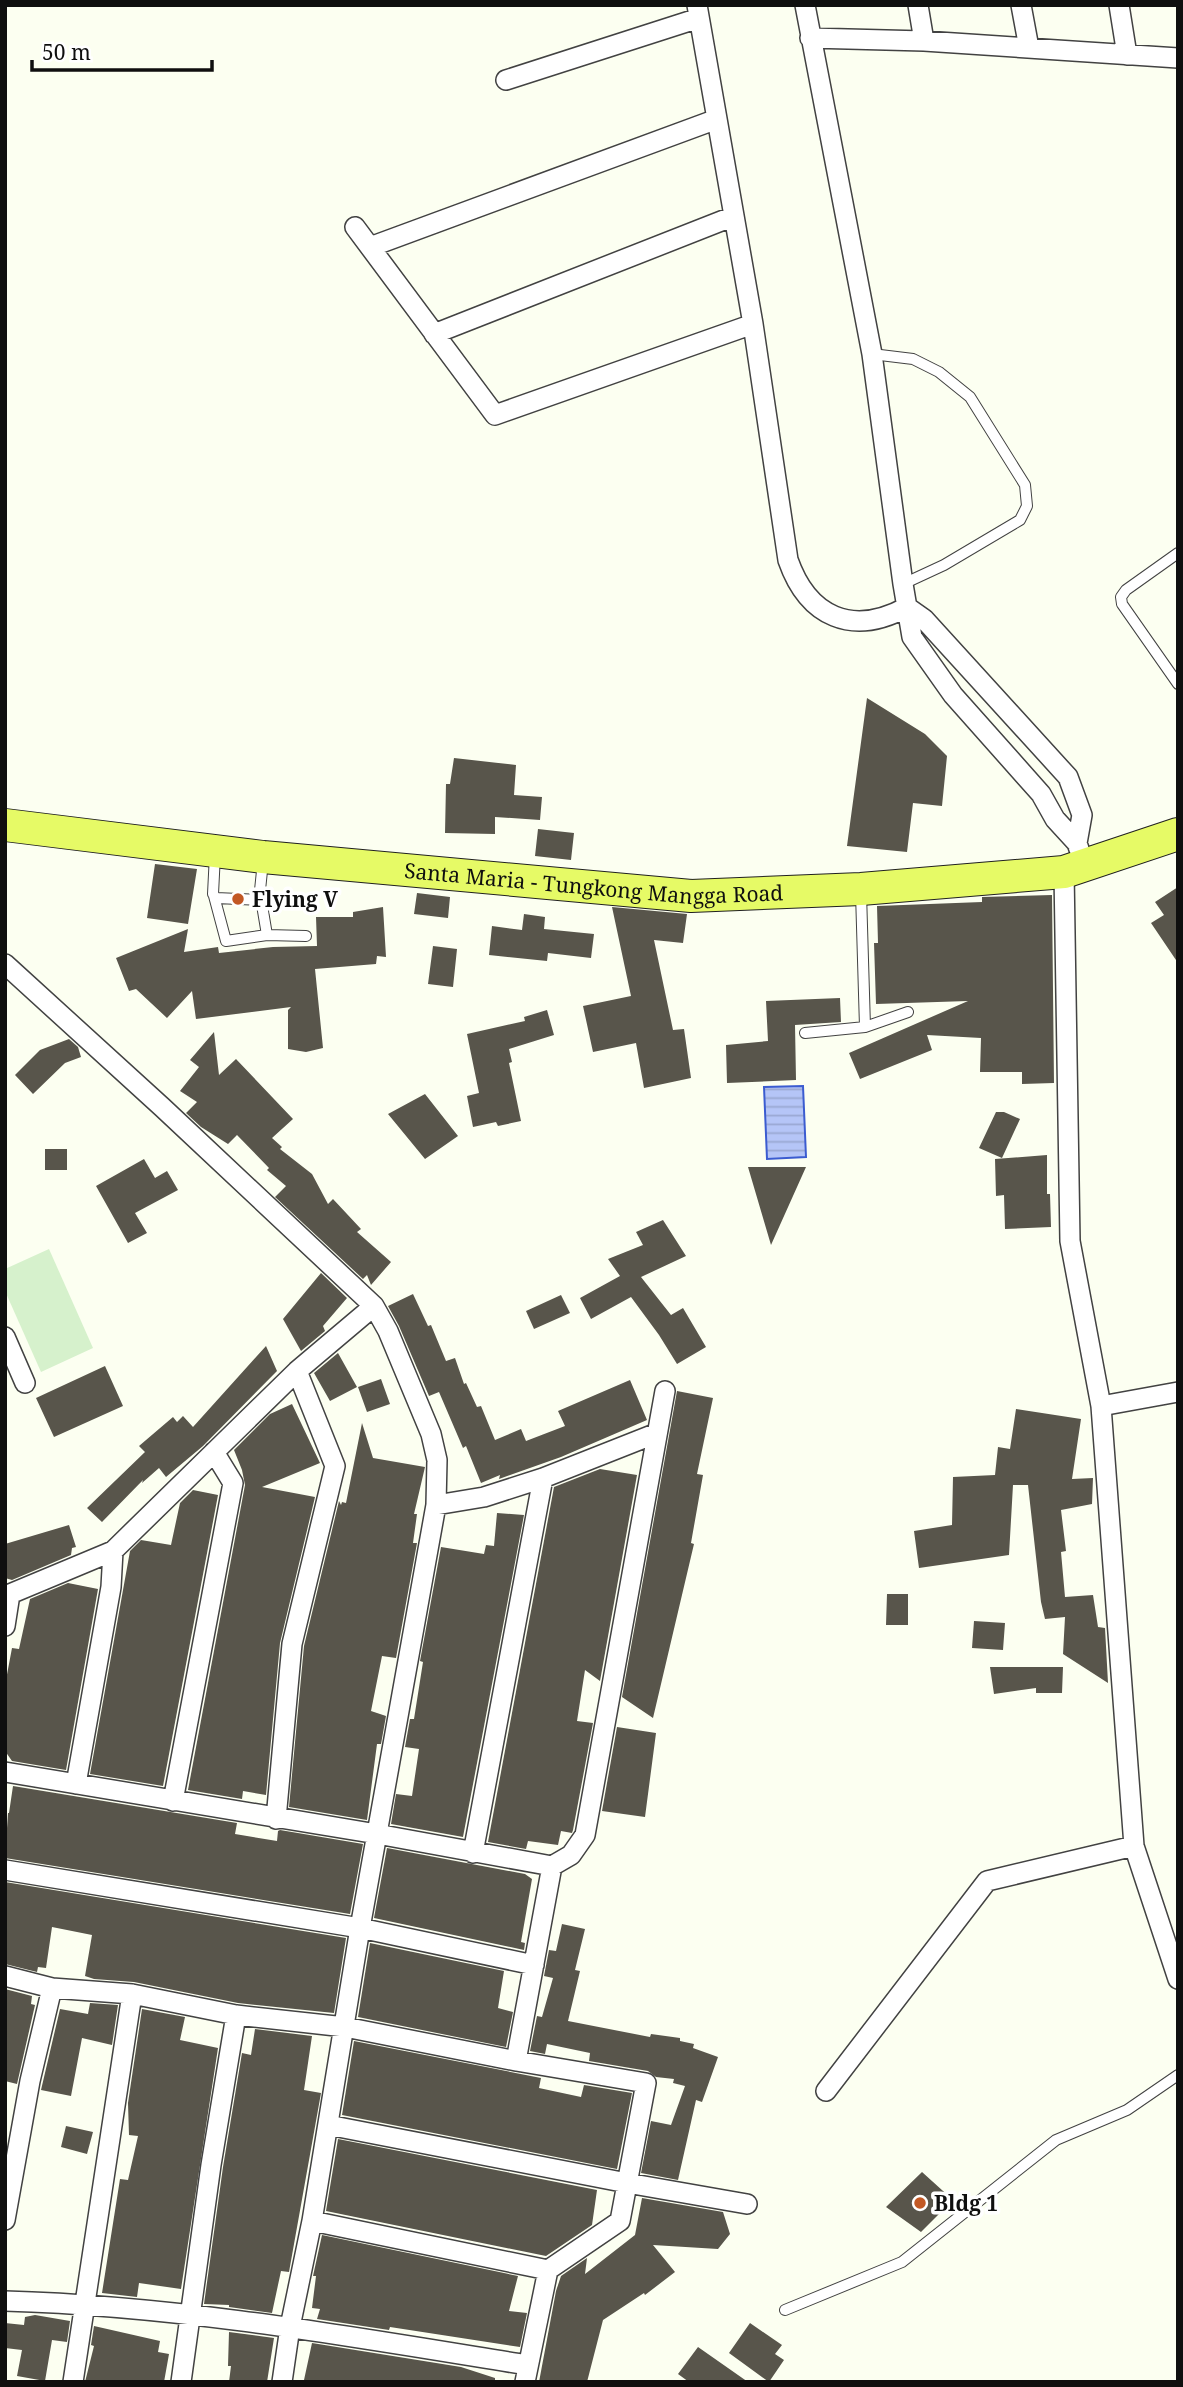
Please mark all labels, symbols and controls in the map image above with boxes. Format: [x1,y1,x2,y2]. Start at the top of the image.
scale bar [32,28,212,72]
text: 50 m [42,38,91,66]
street label: Santa Maria - Tungkong Mangga Road [403,856,784,910]
place label: Flying V [252,885,338,913]
marker: Flying V [230,891,246,907]
place label: Bldg 1 [934,2189,998,2217]
marker: Bldg 1 [912,2195,928,2211]

